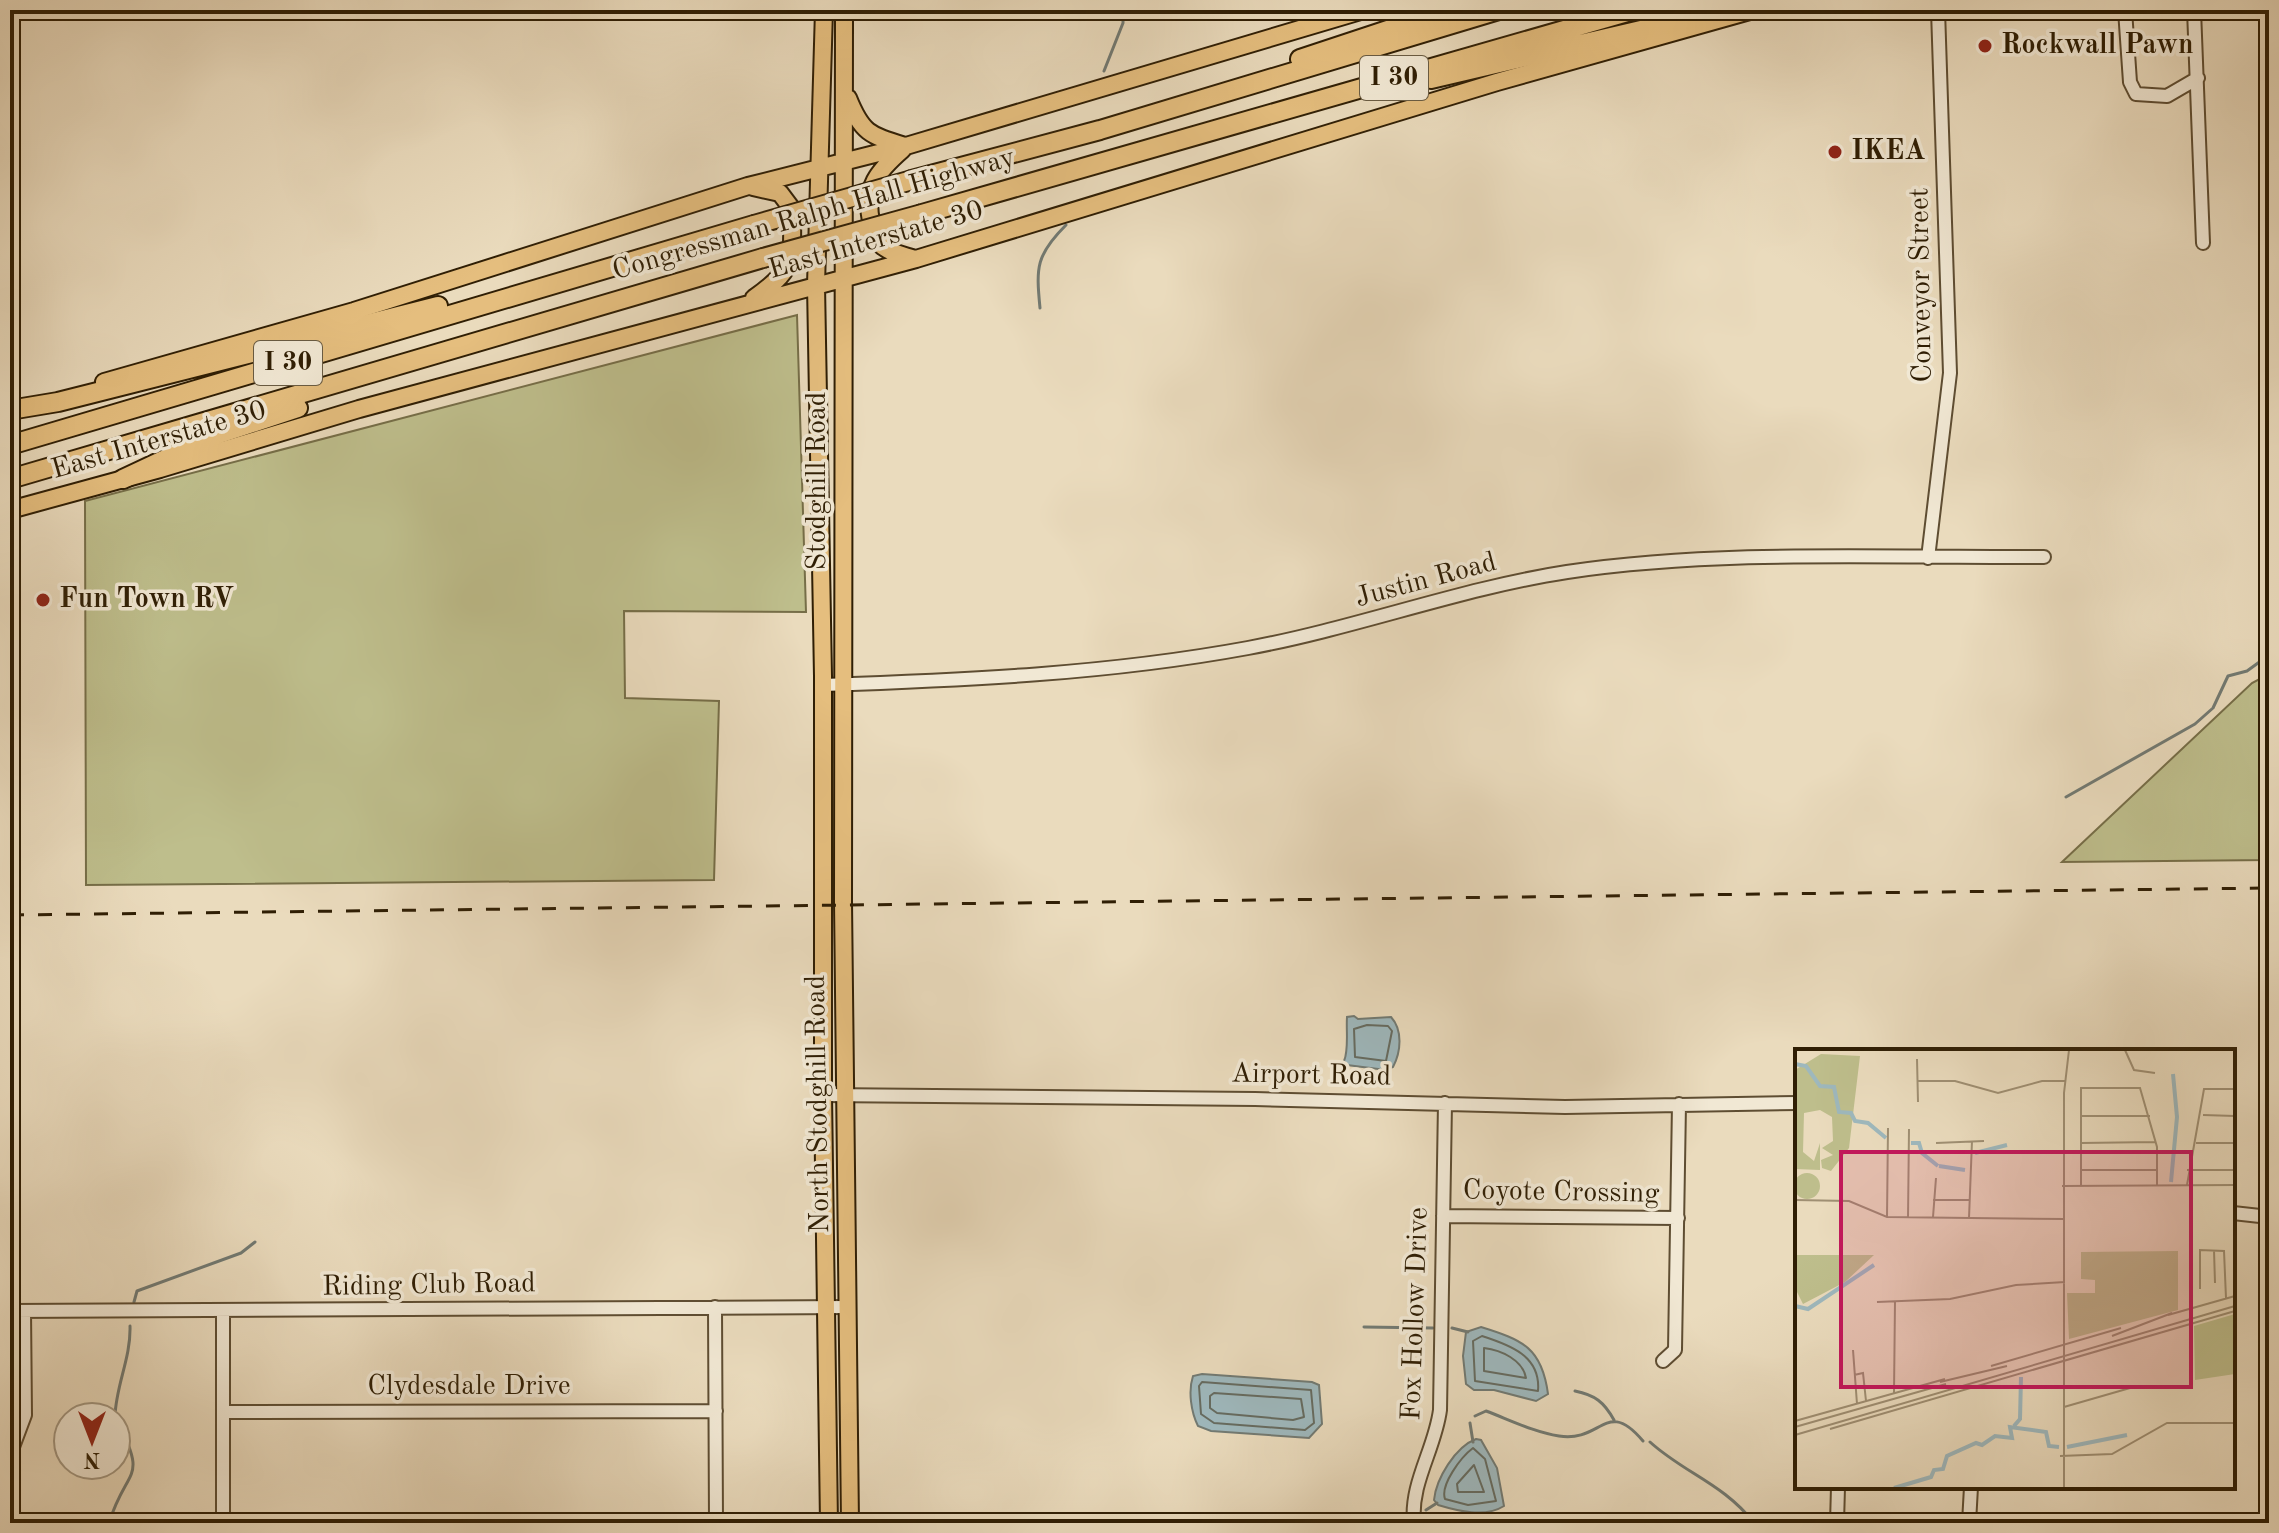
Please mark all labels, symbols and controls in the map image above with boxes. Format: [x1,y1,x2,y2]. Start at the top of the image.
place label: Rockwall Pawn [2001,32,2193,60]
marker: Rockwall Pawn [1976,37,1994,55]
road number: I 30 [1360,56,1428,100]
place label: IKEA [1851,138,1925,166]
marker: IKEA [1826,143,1844,161]
street label: Congressman Ralph Hall Highway [609,144,1019,286]
street label: Conveyor Street [1906,187,1938,383]
street label: East Interstate 30 [765,197,987,285]
road number: I 30 [254,341,322,385]
street label: Stodghill Road [804,392,832,570]
street label: East Interstate 30 [48,397,270,485]
street label: Justin Road [1352,549,1500,613]
place label: Fun Town RV [59,586,234,614]
marker: Fun Town RV [34,591,52,609]
street label: North Stodghill Road [803,974,835,1234]
inset map [1795,1049,2235,1489]
street label: Airport Road [1231,1061,1391,1091]
street label: Coyote Crossing [1462,1177,1660,1209]
street label: Fox Hollow Drive [1398,1207,1434,1421]
street label: Riding Club Road [322,1270,536,1302]
street label: Clydesdale Drive [367,1373,571,1401]
north arrow [52,1401,132,1481]
text: N [83,1448,100,1470]

